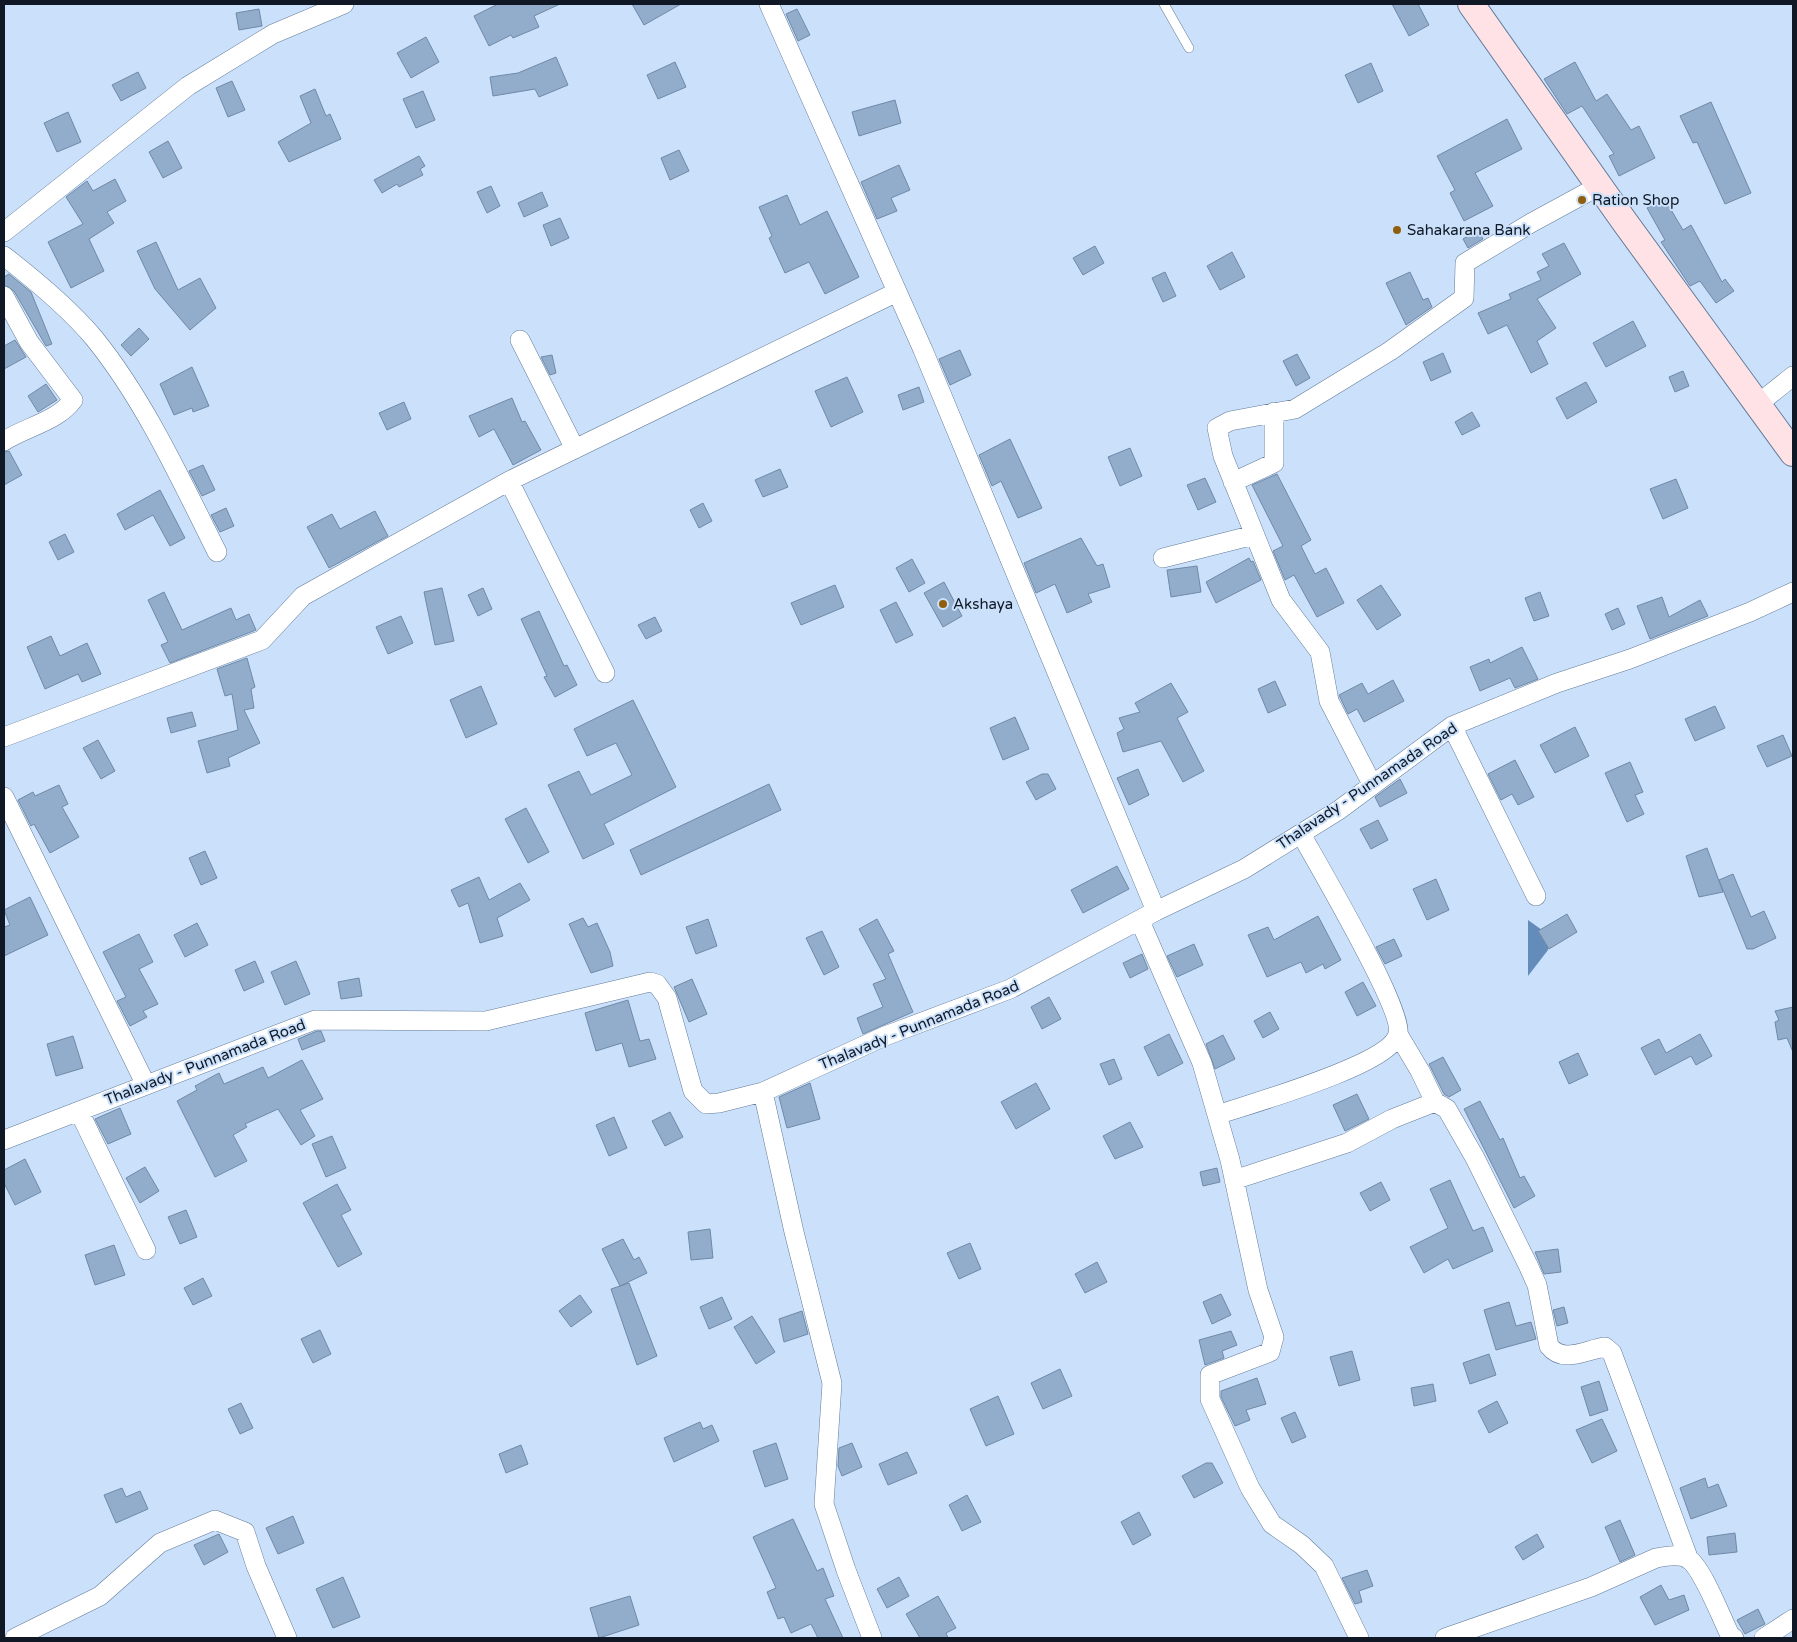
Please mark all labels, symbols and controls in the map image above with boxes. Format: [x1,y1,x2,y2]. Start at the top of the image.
place label: Ration Shop [1592,191,1679,209]
marker: Ration Shop [1576,194,1588,206]
place label: Sahakarana Bank [1407,221,1530,239]
marker: Sahakarana Bank [1391,224,1403,236]
place label: Akshaya [953,595,1013,613]
marker: Akshaya [937,598,949,610]
street label: Thalavady - Punnamada Road [1273,719,1461,853]
street label: Thalavady - Punnamada Road [816,977,1022,1073]
street label: Thalavady - Punnamada Road [102,1015,308,1109]

